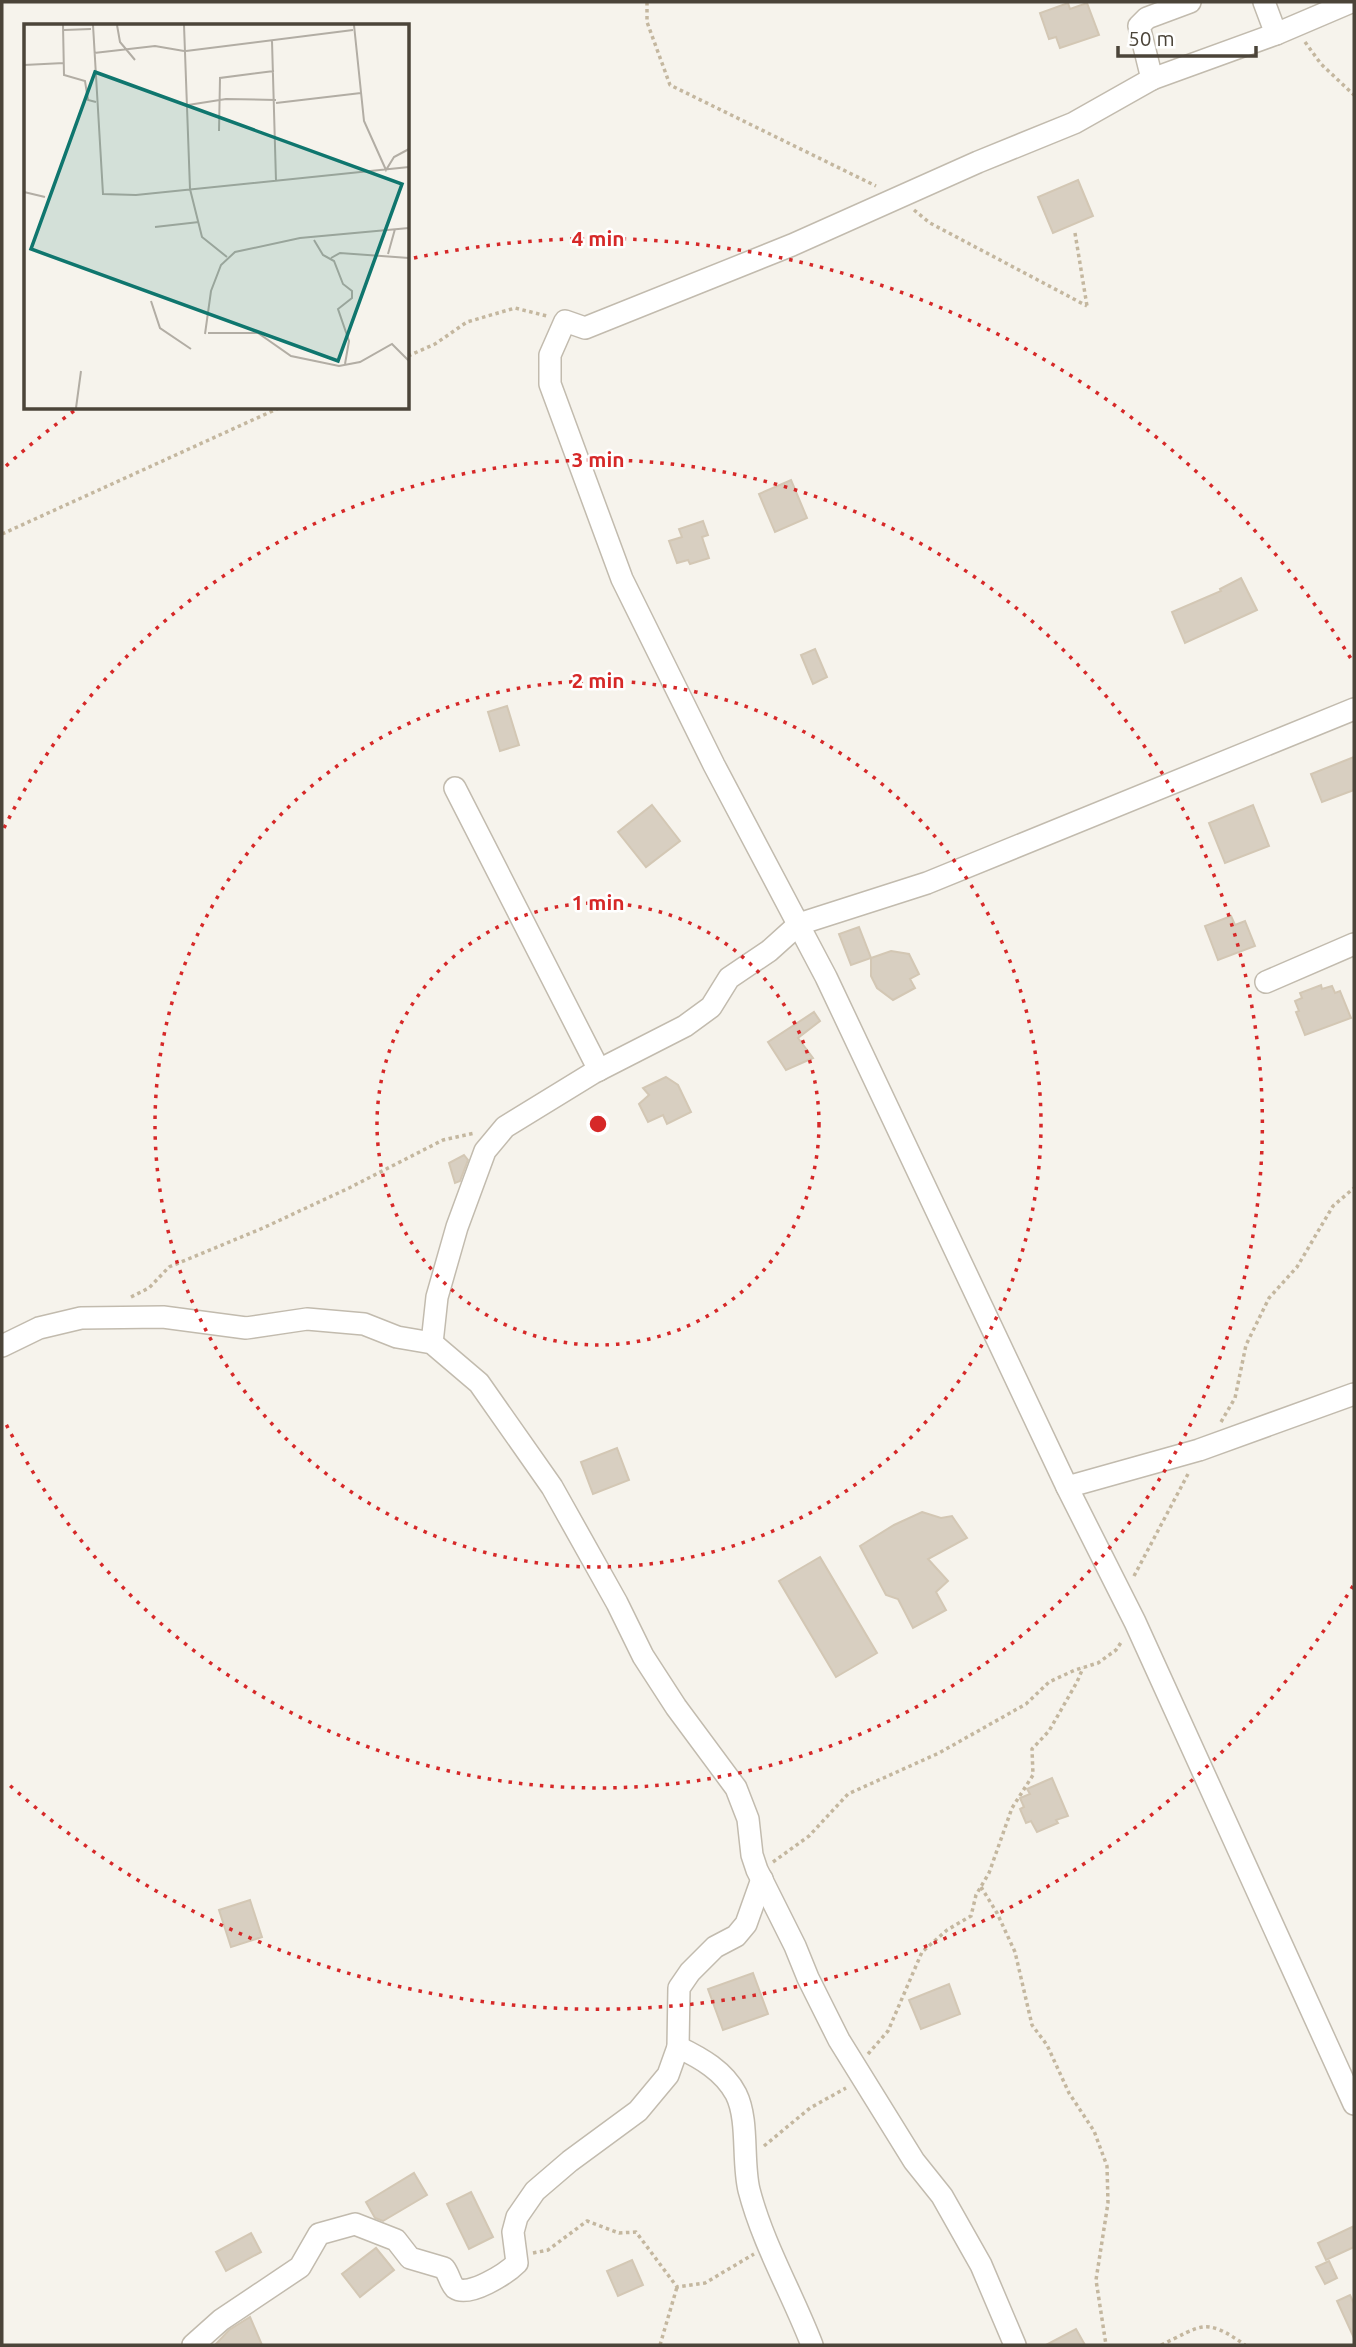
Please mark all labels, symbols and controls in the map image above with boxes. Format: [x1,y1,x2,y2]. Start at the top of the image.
scale bar [1118,14,1256,58]
inset map [24,24,410,410]
text: 50 m [1128,26,1175,50]
text: 4 min [571,226,625,250]
text: 3 min [571,447,625,471]
text: 2 min [571,668,625,692]
text: 1 min [571,890,625,914]
centre of rings [586,1112,610,1136]

